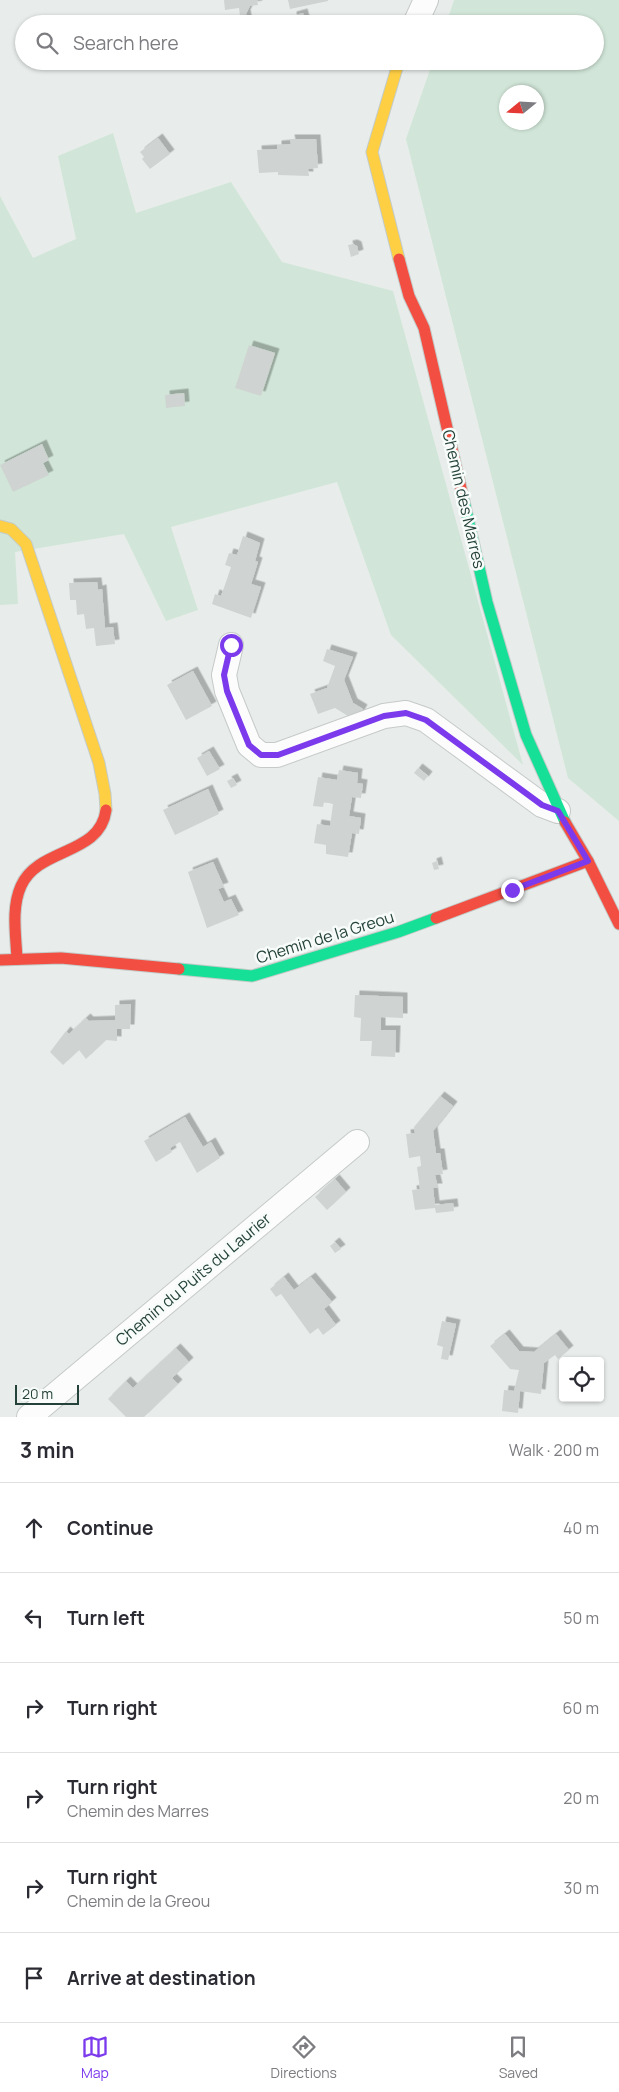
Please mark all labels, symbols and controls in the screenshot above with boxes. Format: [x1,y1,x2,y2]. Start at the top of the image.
search box [15,15,604,70]
icon: search [33,29,61,57]
text: Search here [73,30,179,56]
north arrow [499,85,544,130]
street label: Chemin des Marres [437,427,491,571]
route start [220,634,243,657]
route end [501,879,524,902]
street label: Chemin de la Greou [253,906,397,968]
street label: Chemin du Puits du Laurier [111,1207,276,1351]
map controls [559,1357,604,1402]
button: locate [559,1357,604,1402]
scale bar [15,1382,79,1405]
text: 20 m [22,1384,53,1403]
text: 3 min [20,1436,74,1464]
text: Walk · 200 m [509,1439,599,1461]
icon: ahead [20,1514,48,1542]
text: Continue [67,1515,153,1541]
text: 40 m [563,1517,599,1539]
icon: left [20,1604,48,1632]
text: Turn left [67,1605,145,1631]
text: 50 m [563,1607,599,1629]
icon: right [20,1694,48,1722]
text: Turn right [67,1695,157,1721]
text: 60 m [563,1697,599,1719]
text: Turn right [67,1774,157,1800]
icon: right [20,1784,48,1812]
text: 20 m [563,1787,599,1809]
text: Chemin des Marres [67,1800,209,1822]
text: Turn right [67,1864,157,1890]
icon: right [20,1874,48,1902]
text: 30 m [564,1877,599,1899]
text: Chemin de la Greou [67,1890,210,1912]
icon: arrive [20,1964,48,1992]
text: Arrive at destination [67,1965,256,1991]
tab: Map [81,2033,109,2082]
tab: Directions [271,2033,337,2082]
tab: Saved [499,2033,538,2082]

